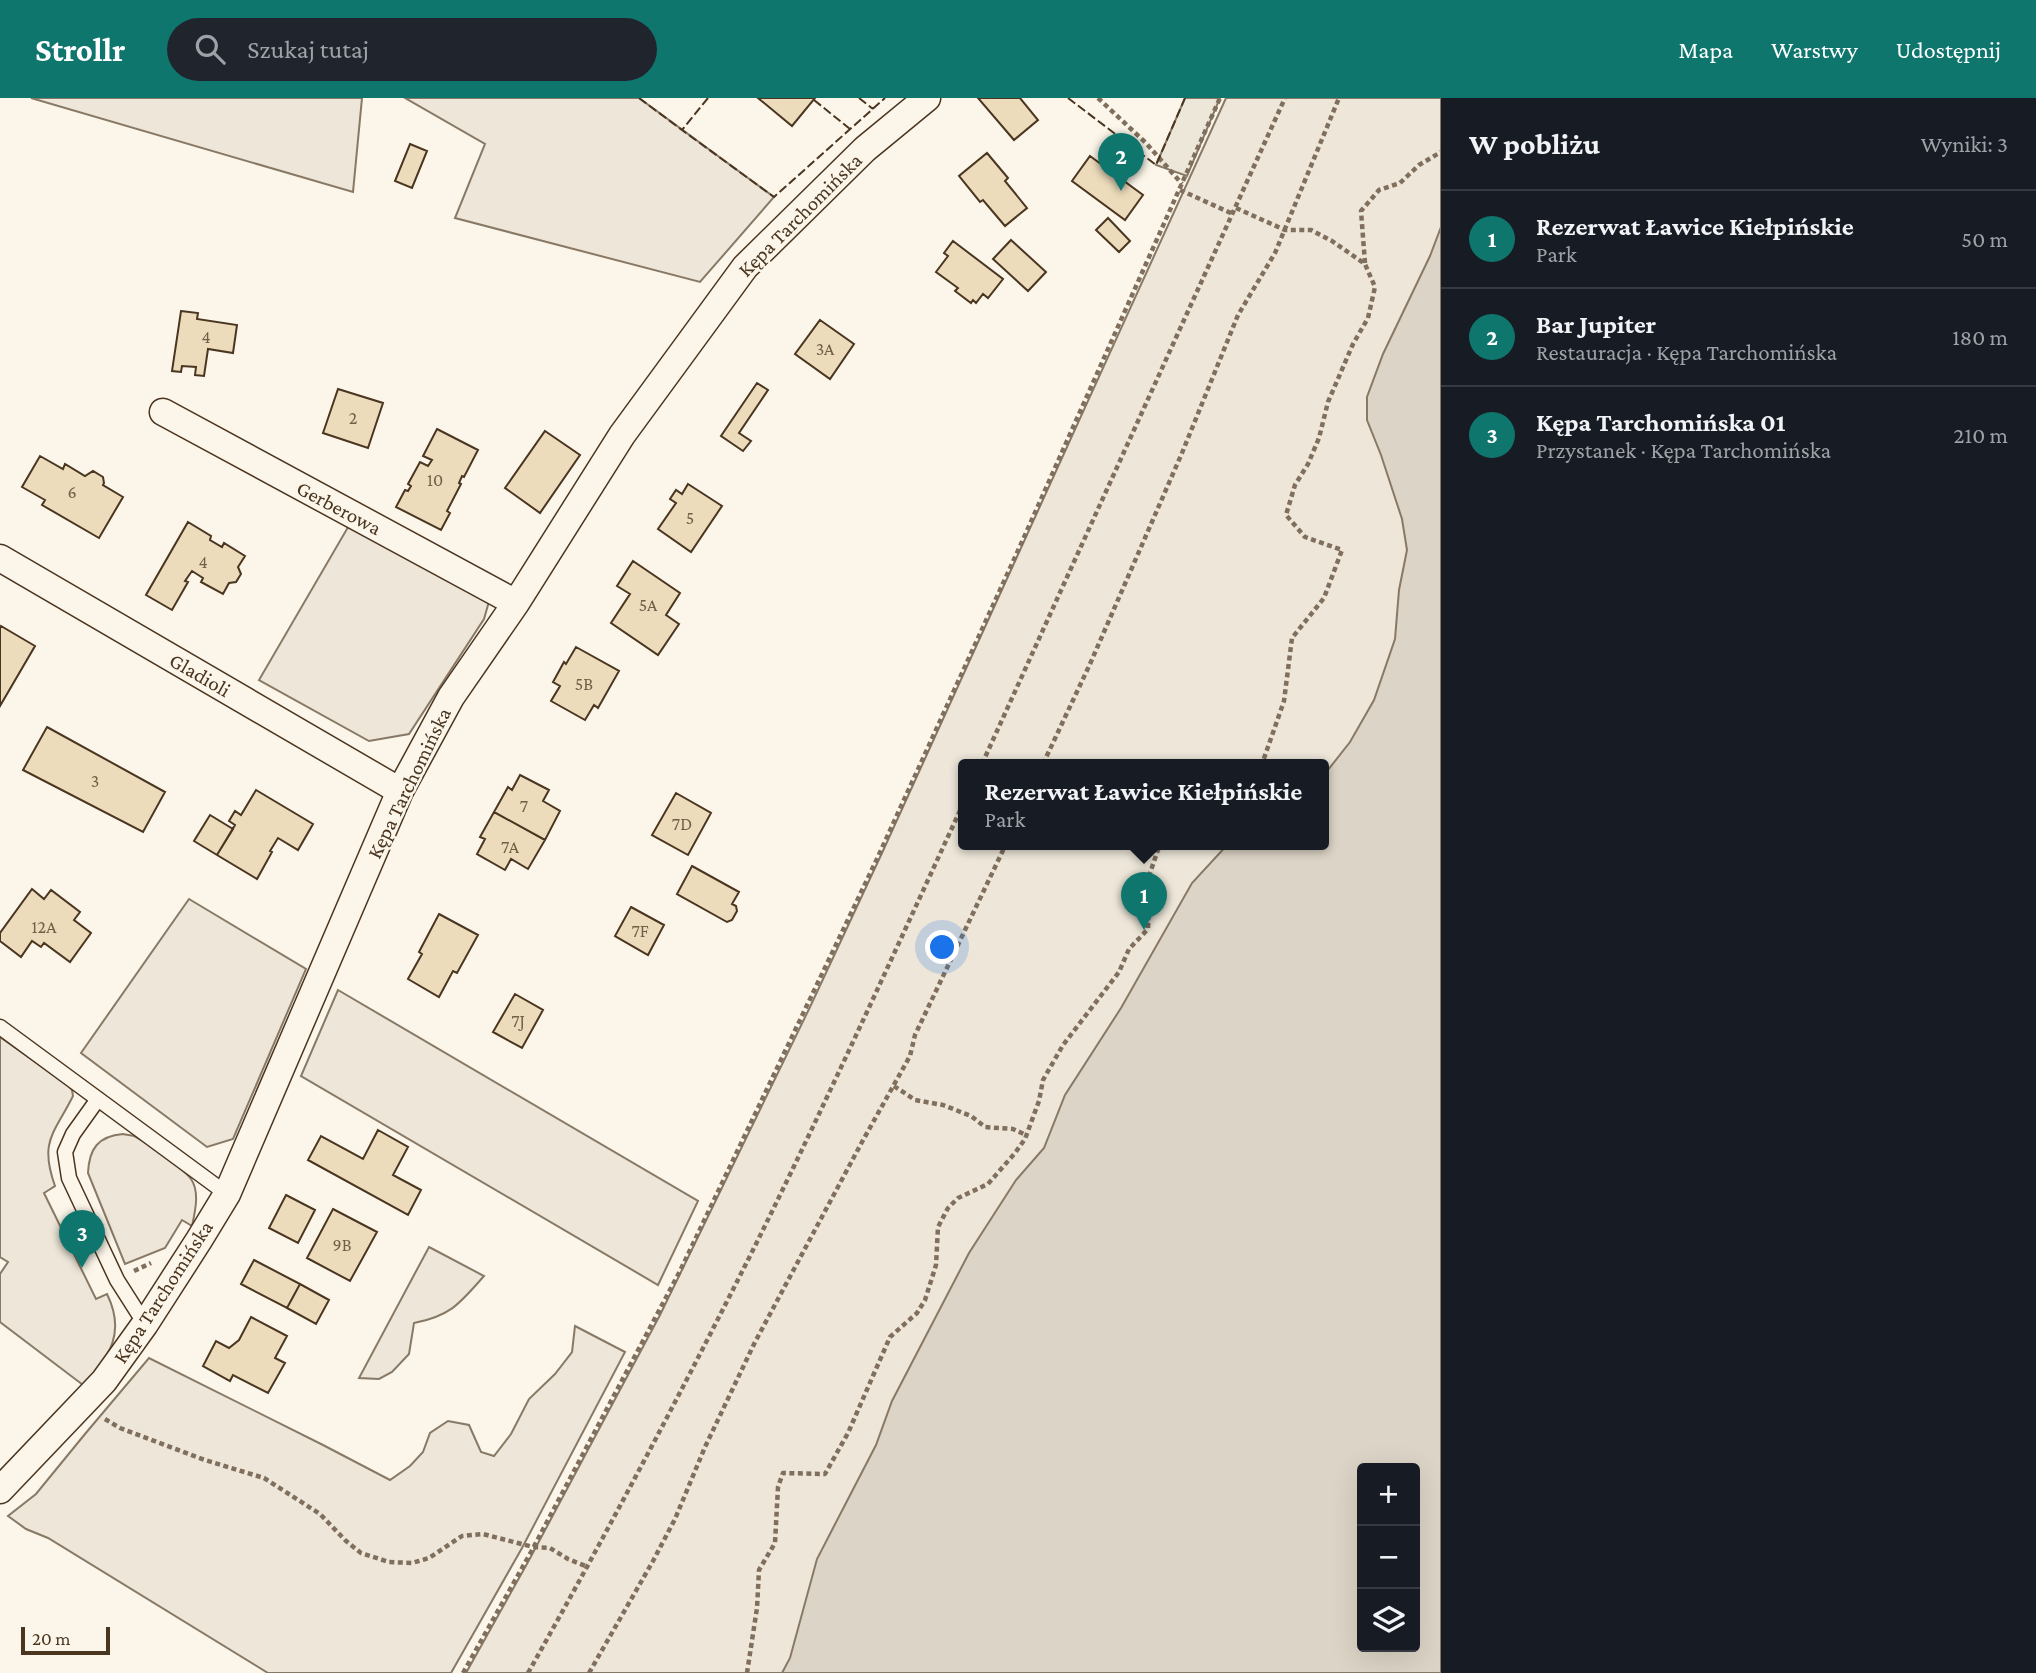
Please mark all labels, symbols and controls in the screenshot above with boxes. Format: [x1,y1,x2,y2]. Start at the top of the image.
search box [167,18,657,81]
icon: search [191,30,229,68]
text: Strollr [35,31,125,68]
text: Szukaj tutaj [247,35,369,64]
text: Mapa [1678,36,1733,63]
text: Warstwy [1771,36,1858,63]
text: Udostępnij [1896,36,2001,63]
text: W pobliżu [1469,127,1600,160]
text: Wyniki: 3 [1921,131,2008,157]
pin: 2 [1098,133,1144,191]
street label: Kępa Tarchomińska [733,148,867,282]
text: Rezerwat Ławice Kiełpińskie [1536,212,1854,241]
text: 1 [1488,226,1496,252]
text: 50 m [1961,226,2008,252]
text: Park [1536,241,1577,267]
text: Bar Jupiter [1536,310,1656,339]
text: 2 [1486,324,1498,350]
text: 180 m [1952,324,2008,350]
house number: 4 [201,327,211,347]
house number: 3A [816,339,835,359]
text: Restauracja · Kępa Tarchomińska [1536,339,1837,365]
house number: 2 [349,408,357,428]
text: Kępa Tarchomińska 01 [1536,408,1786,437]
text: 3 [1486,422,1498,448]
text: 210 m [1954,422,2008,448]
text: Przystanek · Kępa Tarchomińska [1536,437,1831,463]
house number: 10 [427,470,443,490]
street label: Gerberowa [293,476,386,540]
house number: 6 [67,482,77,502]
house number: 5 [686,508,694,528]
house number: 4 [198,552,208,572]
house number: 5A [639,595,658,615]
street label: Gladioli [165,648,235,702]
house number: 5B [575,674,593,694]
street label: Kępa Tarchomińska [362,703,456,862]
popup [958,759,1329,850]
house number: 3 [91,771,99,791]
text: Rezerwat Ławice Kiełpińskie [985,777,1302,806]
house number: 7 [520,796,528,816]
text: Park [985,806,1025,832]
house number: 7D [672,814,692,834]
house number: 7A [501,837,520,857]
pin: 1 [1121,872,1167,930]
house number: 12A [32,917,57,937]
house number: 7F [631,921,649,941]
your location [925,930,959,964]
house number: 7J [511,1011,525,1031]
pin: 3 [59,1210,105,1268]
street label: Kępa Tarchomińska [108,1216,218,1368]
house number: 9B [333,1235,352,1255]
map controls [1357,1463,1420,1652]
button: + [1357,1463,1420,1526]
button: − [1357,1526,1420,1589]
button: layers [1357,1589,1420,1652]
scale bar [21,1624,110,1656]
text: 20 m [32,1628,71,1649]

